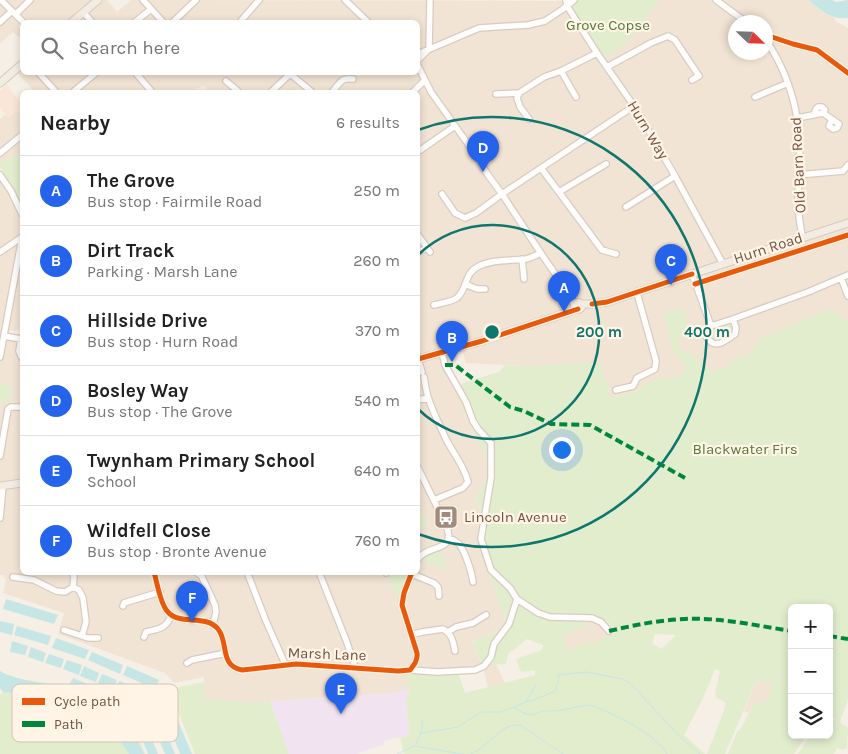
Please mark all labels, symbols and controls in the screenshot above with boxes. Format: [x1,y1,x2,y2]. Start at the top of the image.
north arrow [728,15,773,60]
park label: Grove Copse [566,16,650,34]
search box [20,20,420,75]
icon: search [38,34,66,62]
text: Search here [78,37,180,59]
street label: Hurn Way [623,97,673,163]
text: Nearby [40,111,110,135]
text: 6 results [336,113,400,132]
street label: Old Barn Road [786,116,810,214]
pin: D [467,131,499,172]
text: The Grove [87,170,175,192]
text: A [51,181,61,200]
text: 250 m [353,181,400,200]
text: Bus stop · Fairmile Road [87,192,262,211]
street label: Hurn Road [731,228,805,268]
text: Dirt Track [87,240,174,262]
pin: C [655,244,687,285]
text: B [51,251,61,270]
text: 260 m [353,251,400,270]
text: Parking · Marsh Lane [87,262,238,281]
pin: A [548,271,580,312]
text: Hillside Drive [87,310,208,332]
text: C [51,321,61,340]
text: 370 m [355,321,400,340]
pin: B [436,321,468,362]
centre of rings [483,323,501,341]
text: 200 m [576,323,622,341]
text: 400 m [684,323,730,341]
text: Bus stop · Hurn Road [87,332,238,351]
text: Bosley Way [87,380,188,402]
text: D [51,391,61,410]
text: 540 m [354,391,400,410]
text: Bus stop · The Grove [87,402,233,421]
your location [549,437,575,463]
park label: Blackwater Firs [692,440,798,458]
text: Twynham Primary School [87,450,315,472]
text: E [51,461,61,480]
text: 640 m [354,461,400,480]
text: School [87,472,137,491]
bus stop icon: Lincoln Avenue [433,504,459,530]
place label: Lincoln Avenue [464,508,567,526]
text: Wildfell Close [87,520,211,542]
text: F [52,531,60,550]
text: 760 m [355,531,400,550]
text: Bus stop · Bronte Avenue [87,542,267,561]
pin: F [176,581,208,622]
map controls [788,604,833,739]
button: + [788,604,833,649]
street label: Marsh Lane [287,644,367,664]
button: − [788,649,833,694]
pin: E [325,673,357,714]
legend [12,684,178,742]
text: Cycle path [54,693,120,710]
button: layers [788,694,833,739]
text: Path [54,716,83,733]

